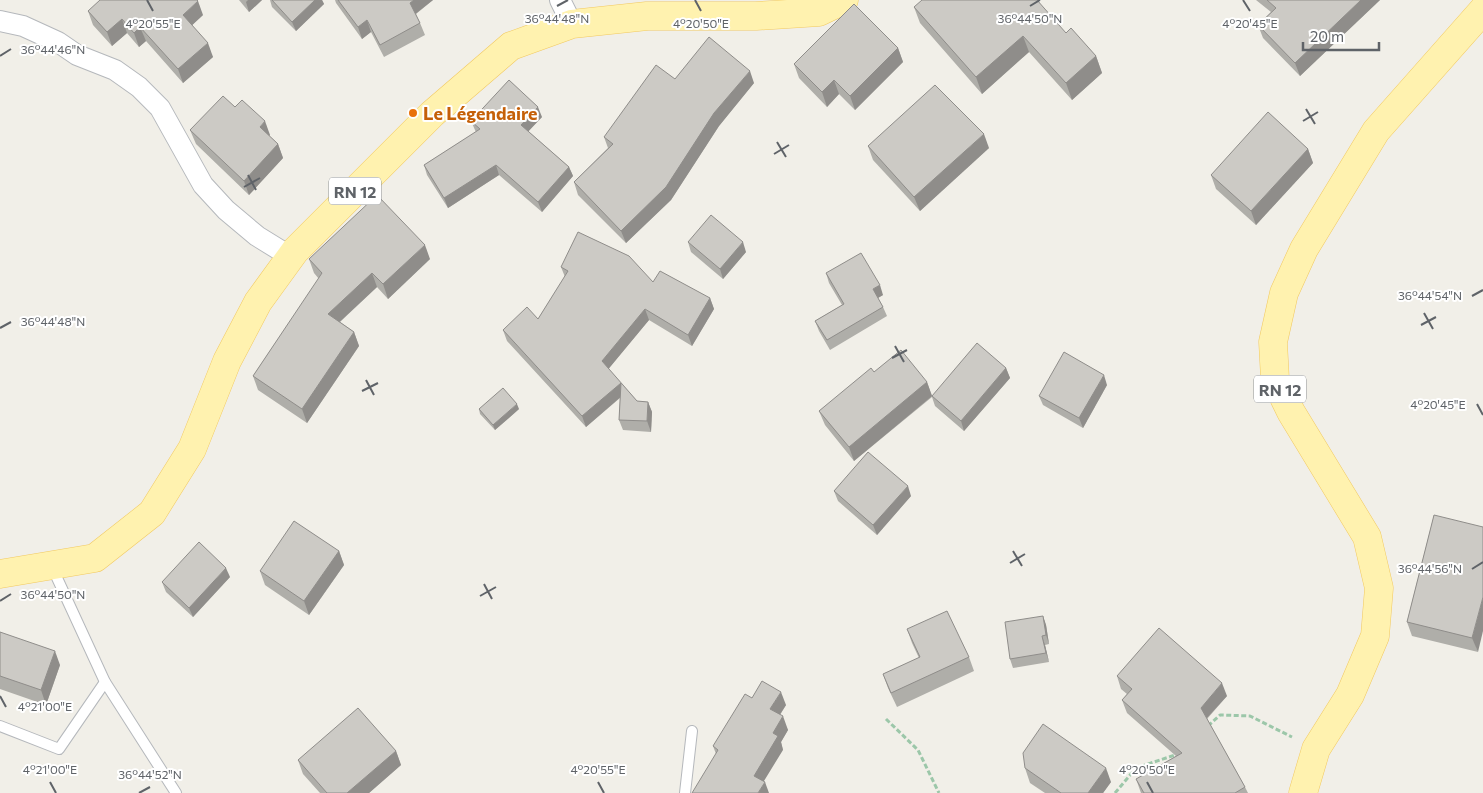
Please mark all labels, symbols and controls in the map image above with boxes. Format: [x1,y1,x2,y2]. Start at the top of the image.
text: 36°44'48"N [525,11,589,25]
text: 36°44'50"N [998,11,1062,25]
text: 4°20'55"E [125,16,181,30]
text: 4°20'50"E [673,16,729,30]
text: 4°20'45"E [1222,16,1278,30]
scale bar [1303,20,1379,52]
text: 20 m [1310,27,1344,45]
text: 36°44'46"N [21,42,85,56]
place label: Le Légendaire [423,102,538,124]
marker: Le Légendaire [407,107,419,119]
road number: RN 12 [329,178,381,205]
text: 36°44'54"N [1398,288,1462,302]
text: 36°44'48"N [21,314,85,328]
road number: RN 12 [1254,376,1306,402]
text: 4°20'45"E [1410,397,1466,411]
text: 36°44'56"N [1398,561,1462,575]
text: 36°44'50"N [21,587,85,601]
text: 4°21'00"E [18,699,72,713]
text: 4°21'00"E [23,762,77,776]
text: 4°20'55"E [570,762,626,776]
text: 4°20'50"E [1119,762,1175,776]
text: 36°44'52"N [118,767,182,781]

